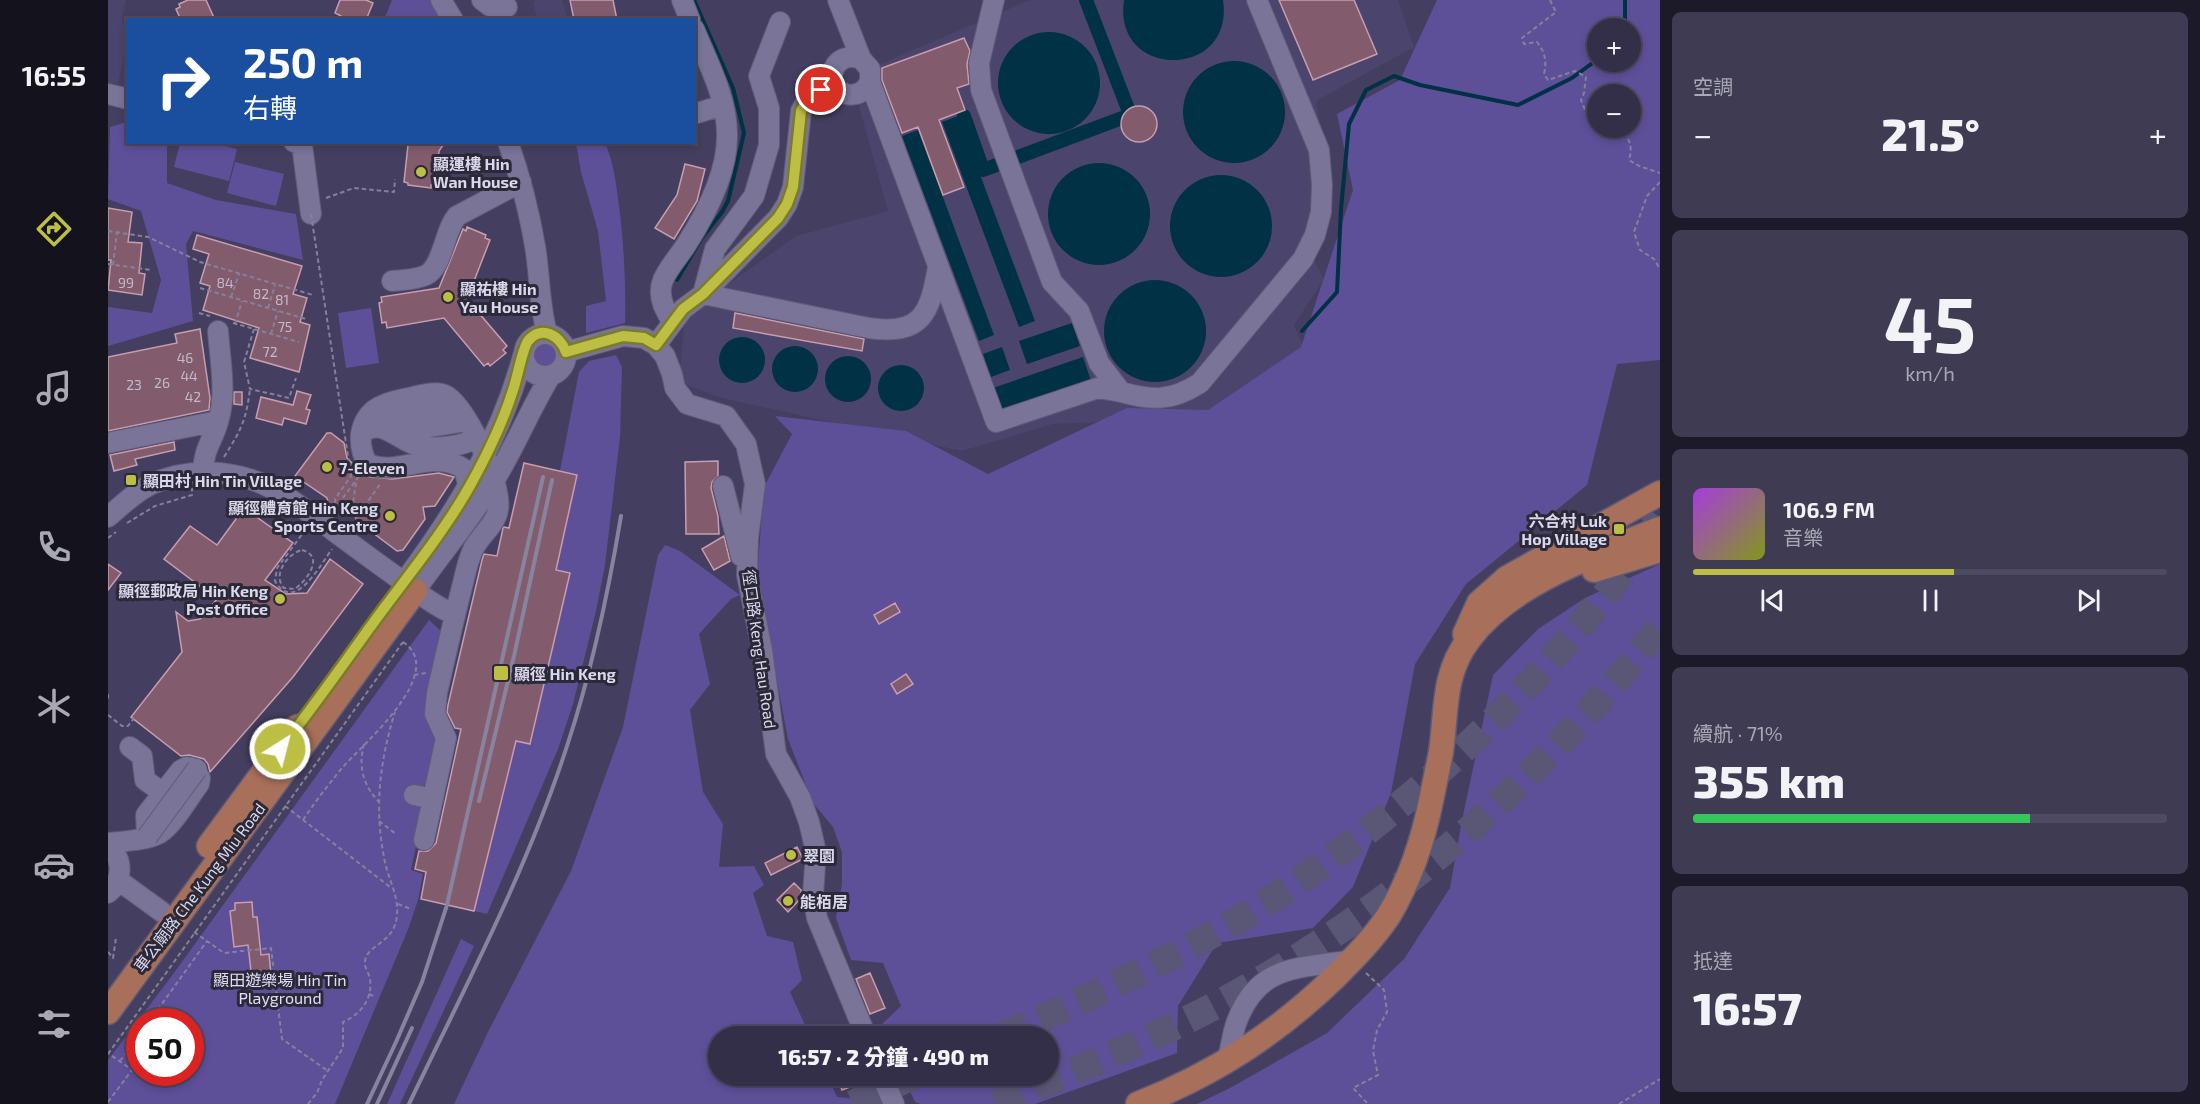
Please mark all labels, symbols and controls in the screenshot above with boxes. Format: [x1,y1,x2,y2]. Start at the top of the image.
map controls [1587,18,1641,138]
button: + [1587,18,1641,72]
text: 250 m [243,36,363,86]
icon: right [144,42,222,120]
text: 16:55 [22,59,86,91]
pin [795,64,846,115]
icon: arrive [804,73,837,106]
text: 空調 [1693,74,1733,98]
button: − [1587,84,1641,138]
text: 右轉 [243,91,297,123]
text: 21.5° [1881,106,1980,160]
text: − [1693,114,1712,154]
text: + [2149,114,2167,154]
place label: 顯運樓 Hin Wan House [433,154,518,191]
marker: 顯運樓 Hin Wan House [414,165,428,179]
icon: directions [33,208,75,250]
house number: 99 [118,274,134,291]
house number: 84 [216,274,234,291]
text: 45 [1884,275,1976,369]
place label: 顯祐樓 Hin Yau House [460,279,538,316]
house number: 82 [253,285,269,302]
marker: 顯祐樓 Hin Yau House [441,290,455,304]
house number: 81 [275,291,289,308]
house number: 75 [278,318,292,335]
house number: 72 [262,343,278,360]
house number: 46 [177,349,193,366]
text: km/h [1905,361,1955,385]
icon: music [33,367,75,409]
house number: 44 [180,367,198,384]
house number: 26 [154,374,170,391]
house number: 23 [126,376,142,393]
house number: 42 [185,388,201,405]
place label: 7-Eleven [339,458,405,477]
marker: 7-Eleven [320,460,334,474]
place label: 顯田村 Hin Tin Village [143,471,302,490]
marker: 顯田村 Hin Tin Village [124,473,138,487]
text: 106.9 FM [1783,496,1875,522]
place label: 顯徑體育館 Hin Keng Sports Centre [228,498,379,535]
marker: 顯徑體育館 Hin Keng Sports Centre [383,509,397,523]
place label: 六合村 Luk Hop Village [1521,511,1607,548]
marker: 六合村 Luk Hop Village [1612,522,1626,536]
text: 音樂 [1783,525,1823,549]
icon: phone [33,526,75,568]
street label: 徑口路 Keng Hau Road [739,568,781,730]
place label: 顯徑郵政局 Hin Keng Post Office [118,581,269,618]
icon: previous [1756,584,1789,617]
icon: pause [1914,584,1947,617]
icon: next [2072,584,2105,617]
marker: 顯徑郵政局 Hin Keng Post Office [273,592,287,606]
marker: 顯徑 Hin Keng [492,664,510,682]
place label: 顯徑 Hin Keng [514,664,617,683]
icon: climate [33,685,75,727]
position arrow [248,717,312,781]
text: 續航 · 71% [1693,721,1783,745]
text: 355 km [1693,753,1845,807]
street label: 車公廟路 Che Kung Miu Road [129,799,269,975]
icon: car [33,844,75,886]
place label: 翠園 [803,846,835,865]
marker: 翠園 [784,848,798,862]
place label: 能栢居 [800,892,848,911]
marker: 能栢居 [781,894,795,908]
text: 抵達 [1693,948,1733,972]
park label: 顯田遊樂場 Hin Tin Playground [213,970,347,1007]
text: 16:57 [1693,980,1802,1034]
icon: filters [33,1003,75,1045]
speed limit sign: 50 [126,1008,204,1086]
text: 16:57 · 2 分鐘 · 490 m [778,1043,989,1069]

